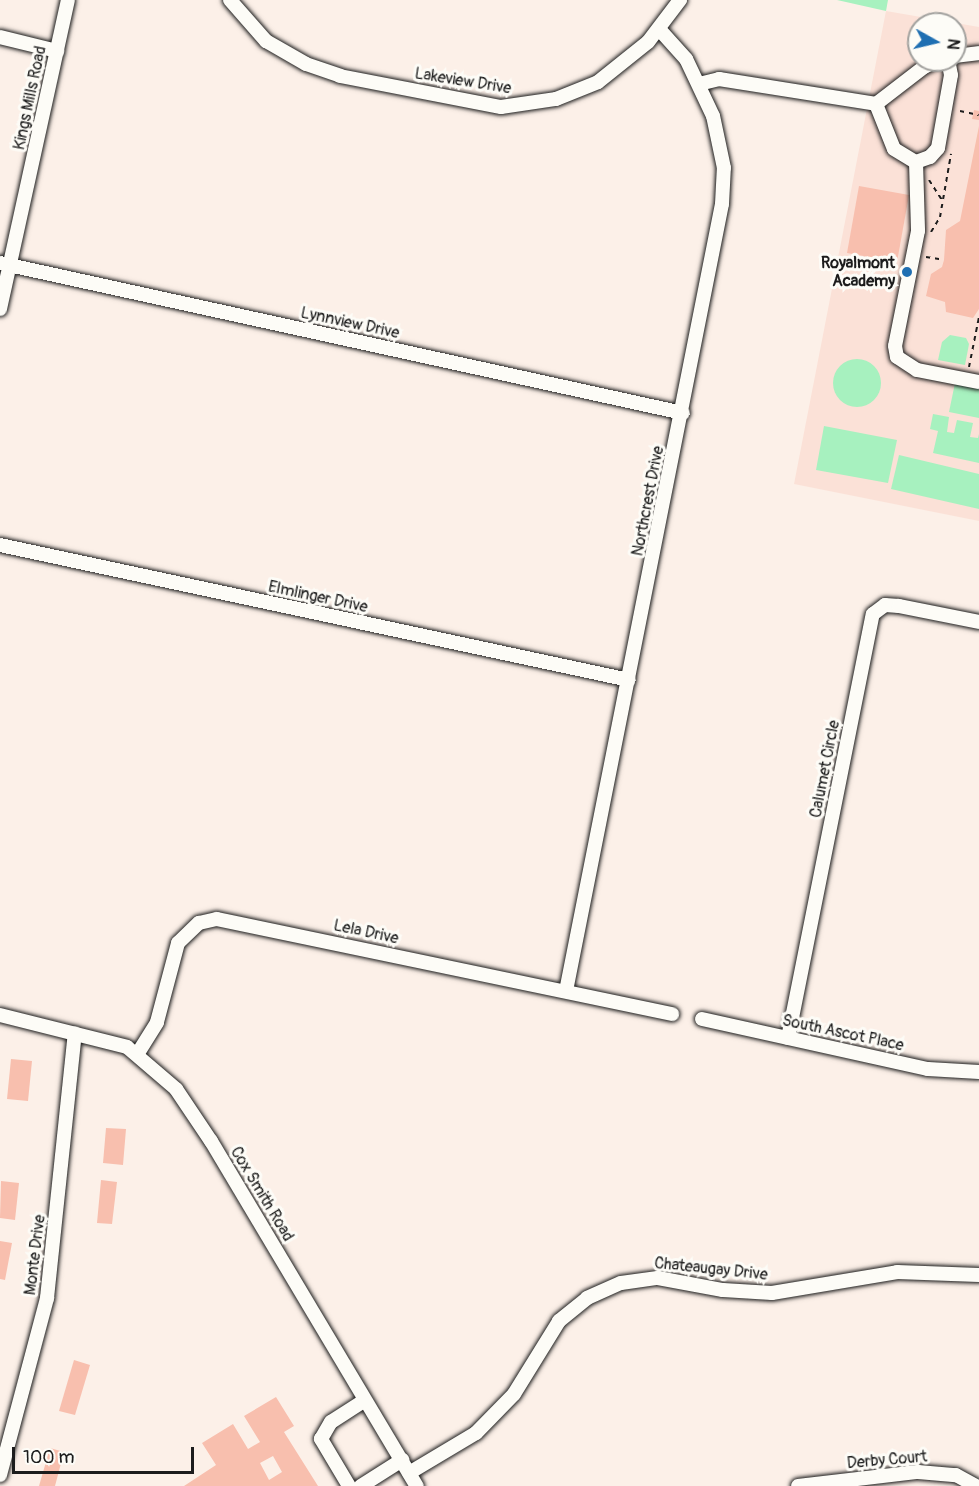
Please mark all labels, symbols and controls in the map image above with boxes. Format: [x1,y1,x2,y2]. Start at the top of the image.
north arrow [907,12,967,72]
text: N [942,37,964,51]
street label: Kings Mills Road [10,44,50,152]
street label: Lakeview Drive [413,64,513,98]
place label: Royalmont Academy [821,253,895,291]
marker: Royalmont Academy [900,265,914,279]
street label: Lynnview Drive [299,303,401,343]
street label: Northcrest Drive [628,444,668,558]
street label: Elmlinger Drive [267,577,369,617]
street label: Calumet Circle [806,719,844,819]
street label: Lela Drive [332,916,400,948]
street label: South Ascot Place [781,1011,905,1055]
street label: Cox Smith Road [226,1143,298,1245]
street label: Monte Drive [21,1214,49,1296]
street label: Chateaugay Drive [653,1254,769,1284]
scale bar [15,1435,196,1473]
text: 100 m [23,1446,75,1469]
street label: Derby Court [846,1447,928,1473]

